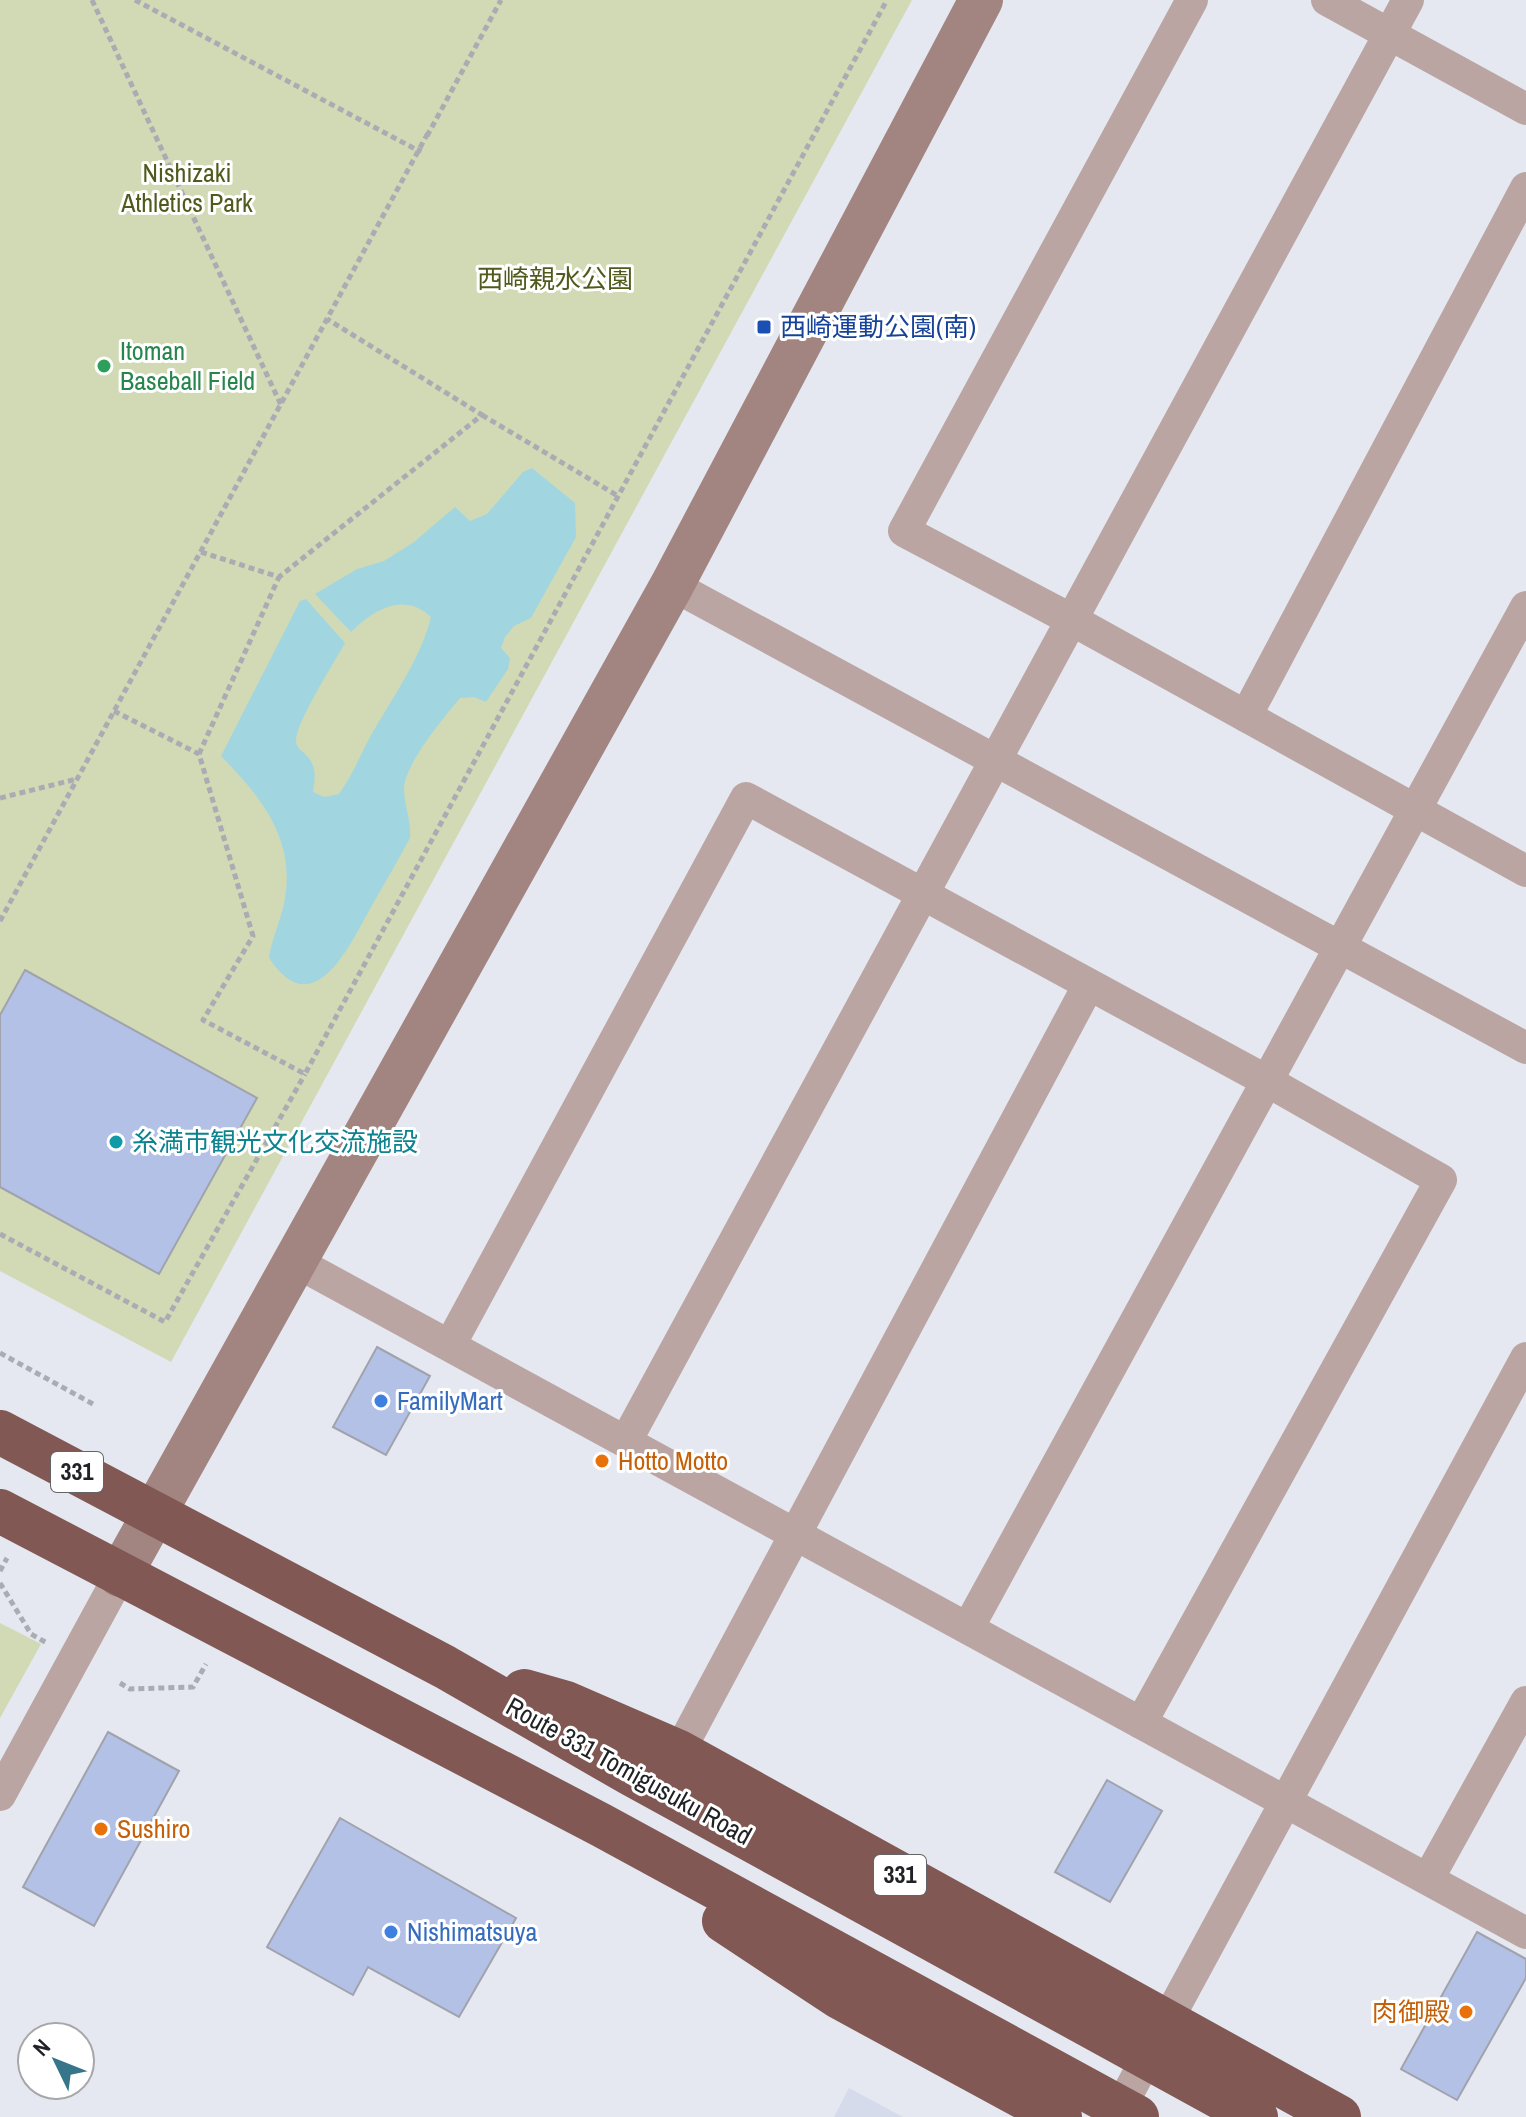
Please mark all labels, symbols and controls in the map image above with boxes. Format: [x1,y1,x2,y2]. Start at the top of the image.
park label: Nishizaki Athletics Park [120,155,253,220]
park label: 西崎親水公園 [477,261,633,296]
place label: 西崎運動公園(南) [780,309,976,344]
marker: 西崎運動公園(南) [755,318,773,336]
place label: Itoman Baseball Field [120,333,255,398]
marker: Itoman Baseball Field [95,357,113,375]
place label: 糸満市観光文化交流施設 [132,1124,418,1159]
marker: 糸満市観光文化交流施設 [107,1133,125,1151]
place label: FamilyMart [397,1383,503,1418]
marker: FamilyMart [372,1392,390,1410]
place label: Hotto Motto [618,1443,728,1478]
road number: 331 [51,1452,103,1492]
marker: Hotto Motto [593,1452,611,1470]
street label: Route 331 Tomigusuku Road [500,1688,758,1853]
place label: Sushiro [117,1811,190,1846]
marker: Sushiro [92,1820,110,1838]
road number: 331 [874,1855,926,1895]
place label: Nishimatsuya [407,1914,537,1949]
marker: Nishimatsuya [382,1923,400,1941]
place label: 肉御殿 [1372,1994,1450,2029]
marker: 肉御殿 [1457,2003,1475,2021]
north arrow [16,2021,96,2101]
text: N [26,2032,57,2062]

